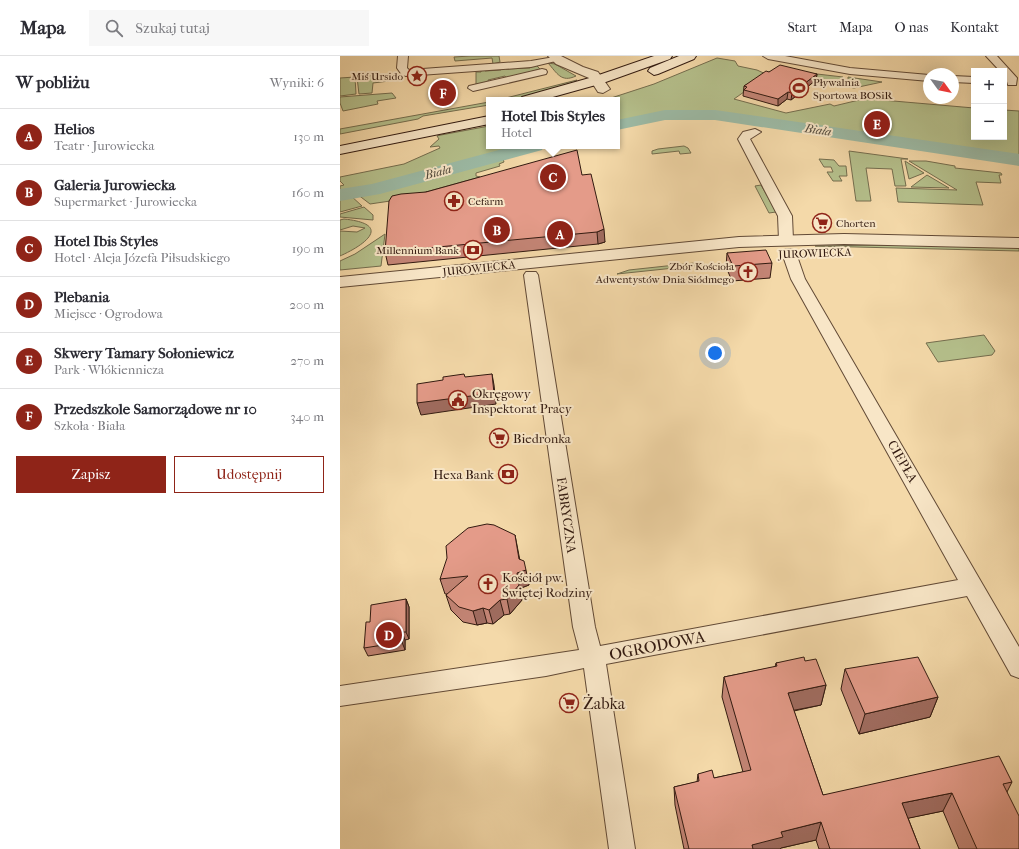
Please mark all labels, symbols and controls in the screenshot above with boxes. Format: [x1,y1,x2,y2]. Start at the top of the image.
search box [89,10,369,46]
text: Mapa [20,17,65,39]
icon: search [103,17,125,39]
text: Szukaj tutaj [135,19,210,37]
text: Start [787,19,817,36]
text: Mapa [839,19,872,36]
text: O nas [894,19,928,36]
text: Kontakt [950,19,999,36]
place icon: Miś Ursido [406,65,428,87]
north arrow [923,68,959,104]
map controls [971,68,1007,140]
button: + [971,68,1007,104]
place label: Miś Ursido [351,70,403,83]
text: W pobliżu [16,72,90,92]
text: Wyniki: 6 [270,75,324,90]
place label: Pływalnia Sportowa BOSiR [813,76,893,102]
sports icon: Pływalnia Sportowa BOSiR [788,77,810,99]
pin: F [430,78,456,108]
popup [486,97,620,149]
button: − [971,104,1007,140]
text: Hotel Ibis Styles [501,107,605,125]
pin: E [864,109,890,139]
text: Helios [54,120,95,138]
water label: Biała [803,121,832,139]
text: Hotel [501,125,532,140]
text: A [25,129,33,144]
text: 130 m [293,129,324,144]
text: Teatr · Jurowiecka [54,138,155,153]
water label: Biała [422,162,453,183]
pin: C [540,162,566,192]
text: Galeria Jurowiecka [54,176,176,194]
text: B [25,185,33,200]
text: 160 m [292,185,324,200]
pharmacy icon: Cefarm [443,190,465,212]
text: Supermarket · Jurowiecka [54,194,197,209]
place label: Cefarm [468,195,504,208]
supermarket icon: Chorten [811,212,833,234]
pin: B [484,215,510,245]
place label: Chorten [836,217,876,230]
pin: A [547,219,573,249]
text: Hotel Ibis Styles [54,232,158,250]
bank icon: Millennium Bank [462,239,484,261]
text: C [25,241,33,256]
text: 190 m [292,241,324,256]
place label: Millennium Bank [376,244,459,257]
street label: JUROWIECKA [777,246,853,261]
text: Hotel · Aleja Józefa Piłsudskiego [54,250,230,265]
street label: JUROWIECKA [441,258,517,279]
place label: Zbór Kościoła Adwentystów Dnia Siódmego [595,260,735,286]
church icon: Zbór Kościoła Adwentystów Dnia Siódmego [737,261,759,283]
text: Plebania [54,288,109,306]
text: D [24,297,34,312]
text: 200 m [289,297,324,312]
text: Miejsce · Ogrodowa [54,306,163,321]
your location [705,343,725,363]
text: Skwery Tamary Sołoniewicz [54,344,234,362]
text: E [25,353,33,368]
text: 270 m [290,353,324,368]
text: Park · Włókiennicza [54,362,164,377]
place label: Okręgowy Inspektorat Pracy [472,386,573,416]
public building icon: Okręgowy Inspektorat Pracy [447,389,469,411]
text: Przedszkole Samorządowe nr 10 [54,400,257,418]
text: F [26,409,32,424]
text: 340 m [290,409,324,424]
text: Szkoła · Biała [54,418,125,433]
supermarket icon: Biedronka [488,427,510,449]
place label: Biedronka [513,431,572,446]
street label: CIEPŁA [885,438,921,485]
button: Zapisz [16,456,166,493]
button: Udostępnij [174,456,324,493]
bank icon: Hexa Bank [497,463,519,485]
place label: Hexa Bank [433,467,494,482]
street label: FABRYCZNA [554,476,579,555]
place label: Kościół pw. Świętej Rodziny [502,570,593,600]
church icon: Kościół pw. Świętej Rodziny [477,573,499,595]
pin: D [376,620,402,650]
street label: OGRODOWA [608,627,707,664]
supermarket icon: Żabka [558,692,580,714]
place label: Żabka [583,694,626,713]

